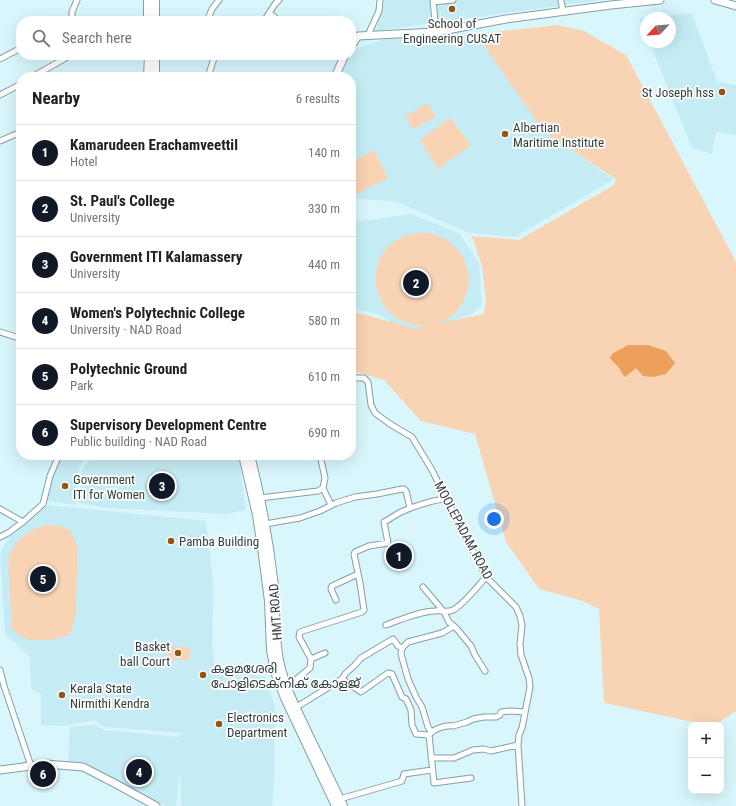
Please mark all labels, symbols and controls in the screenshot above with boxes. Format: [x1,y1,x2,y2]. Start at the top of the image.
marker: School of Engineering CUSAT [447,4,457,14]
north arrow [640,12,676,48]
search box [16,16,356,60]
place label: School of Engineering CUSAT [403,16,501,46]
icon: search [30,27,52,49]
text: Search here [62,29,132,47]
place label: St Joseph hss [642,85,714,100]
marker: St Joseph hss [717,87,727,97]
text: Nearby [32,88,80,108]
text: 6 results [296,91,340,106]
place label: Albertian Maritime Institute [513,120,604,150]
marker: Albertian Maritime Institute [500,129,510,139]
text: Kamarudeen Erachamveettil [70,136,238,154]
text: 1 [42,145,48,160]
text: 140 m [308,145,340,160]
text: Hotel [70,154,98,169]
text: St. Paul's College [70,192,175,210]
text: 2 [42,201,48,216]
text: 330 m [308,201,340,216]
text: University [70,210,120,225]
text: Government ITI Kalamassery [70,248,243,266]
text: 3 [42,257,48,272]
text: 440 m [308,257,340,272]
text: University [70,266,120,281]
pin: 2 [403,268,429,298]
text: Women's Polytechnic College [70,304,245,322]
text: 4 [42,313,48,328]
text: 580 m [308,313,340,328]
text: University · NAD Road [70,322,182,337]
text: Polytechnic Ground [70,360,187,378]
text: 5 [42,369,48,384]
text: 610 m [308,369,340,384]
text: Park [70,378,93,393]
text: Supervisory Development Centre [70,416,267,434]
text: 6 [42,425,48,440]
text: 690 m [308,425,340,440]
text: Public building · NAD Road [70,434,207,449]
pin: 3 [149,471,175,501]
place label: Government ITI for Women [73,472,145,502]
street label: MOOLEPADAM ROAD [431,479,496,582]
marker: Government ITI for Women [60,481,70,491]
your location [484,509,504,529]
place label: Pamba Building [179,534,259,549]
marker: Pamba Building [166,536,176,546]
pin: 1 [386,541,412,571]
pin: 5 [30,564,56,594]
street label: HMT ROAD [266,583,285,641]
place label: Basket ball Court [120,639,170,669]
marker: Basket ball Court [173,648,183,658]
place label: കളമശേരി പോളിടെക്നിക് കോളജ് [211,661,361,691]
marker: കളമശേരി പോളിടെക്നിക് കോളജ് [198,670,208,680]
place label: Kerala State Nirmithi Kendra [70,681,150,711]
marker: Kerala State Nirmithi Kendra [57,690,67,700]
place label: Electronics Department [227,710,287,740]
marker: Electronics Department [214,719,224,729]
map controls [688,722,724,794]
button: + [688,722,724,758]
pin: 4 [126,757,152,787]
button: − [688,758,724,794]
pin: 6 [30,759,56,789]

